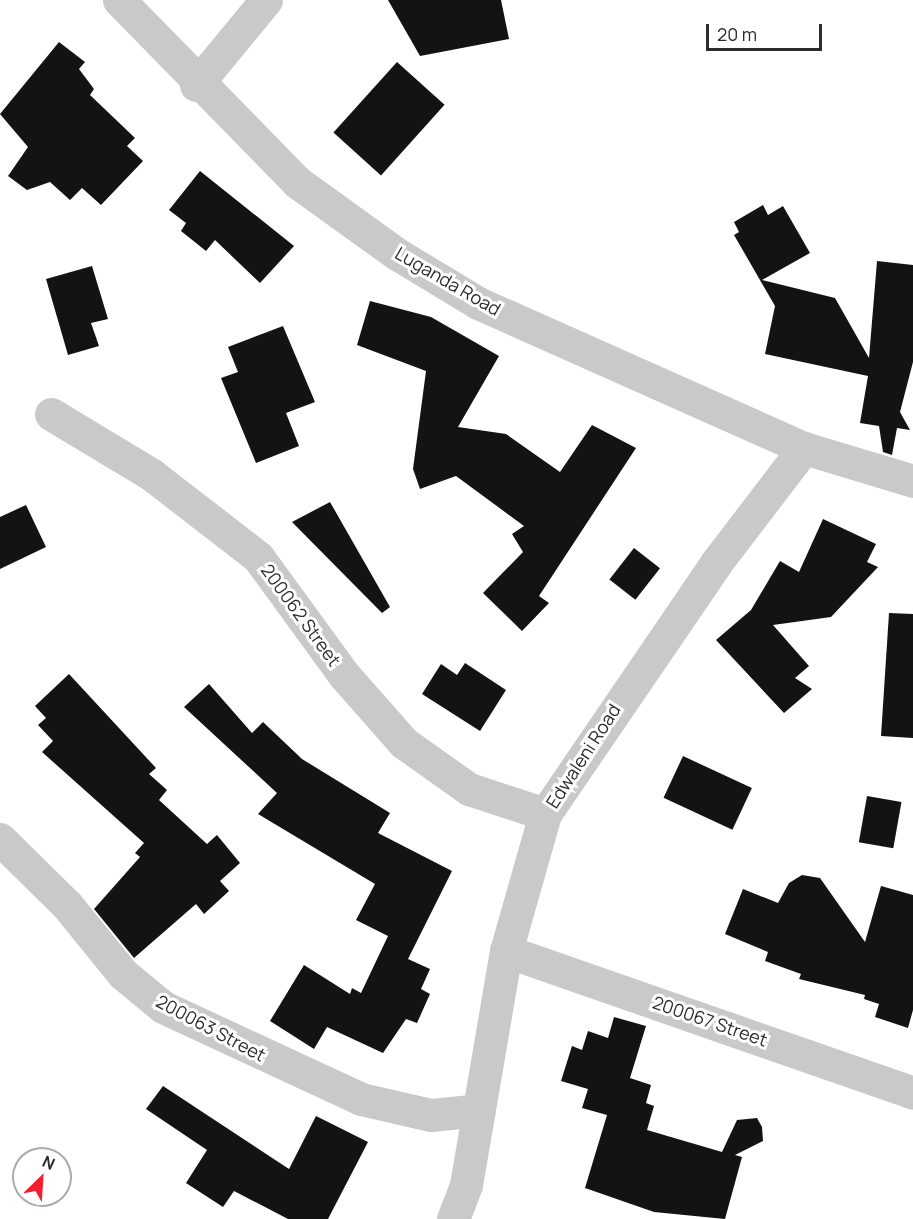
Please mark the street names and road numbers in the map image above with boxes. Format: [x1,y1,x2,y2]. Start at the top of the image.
street label: Luganda Road [391,242,505,320]
street label: 200062 Street [257,560,345,670]
street label: Edwaleni Road [541,700,625,812]
street label: 200063 Street [153,990,269,1066]
street label: 200067 Street [650,991,770,1051]

